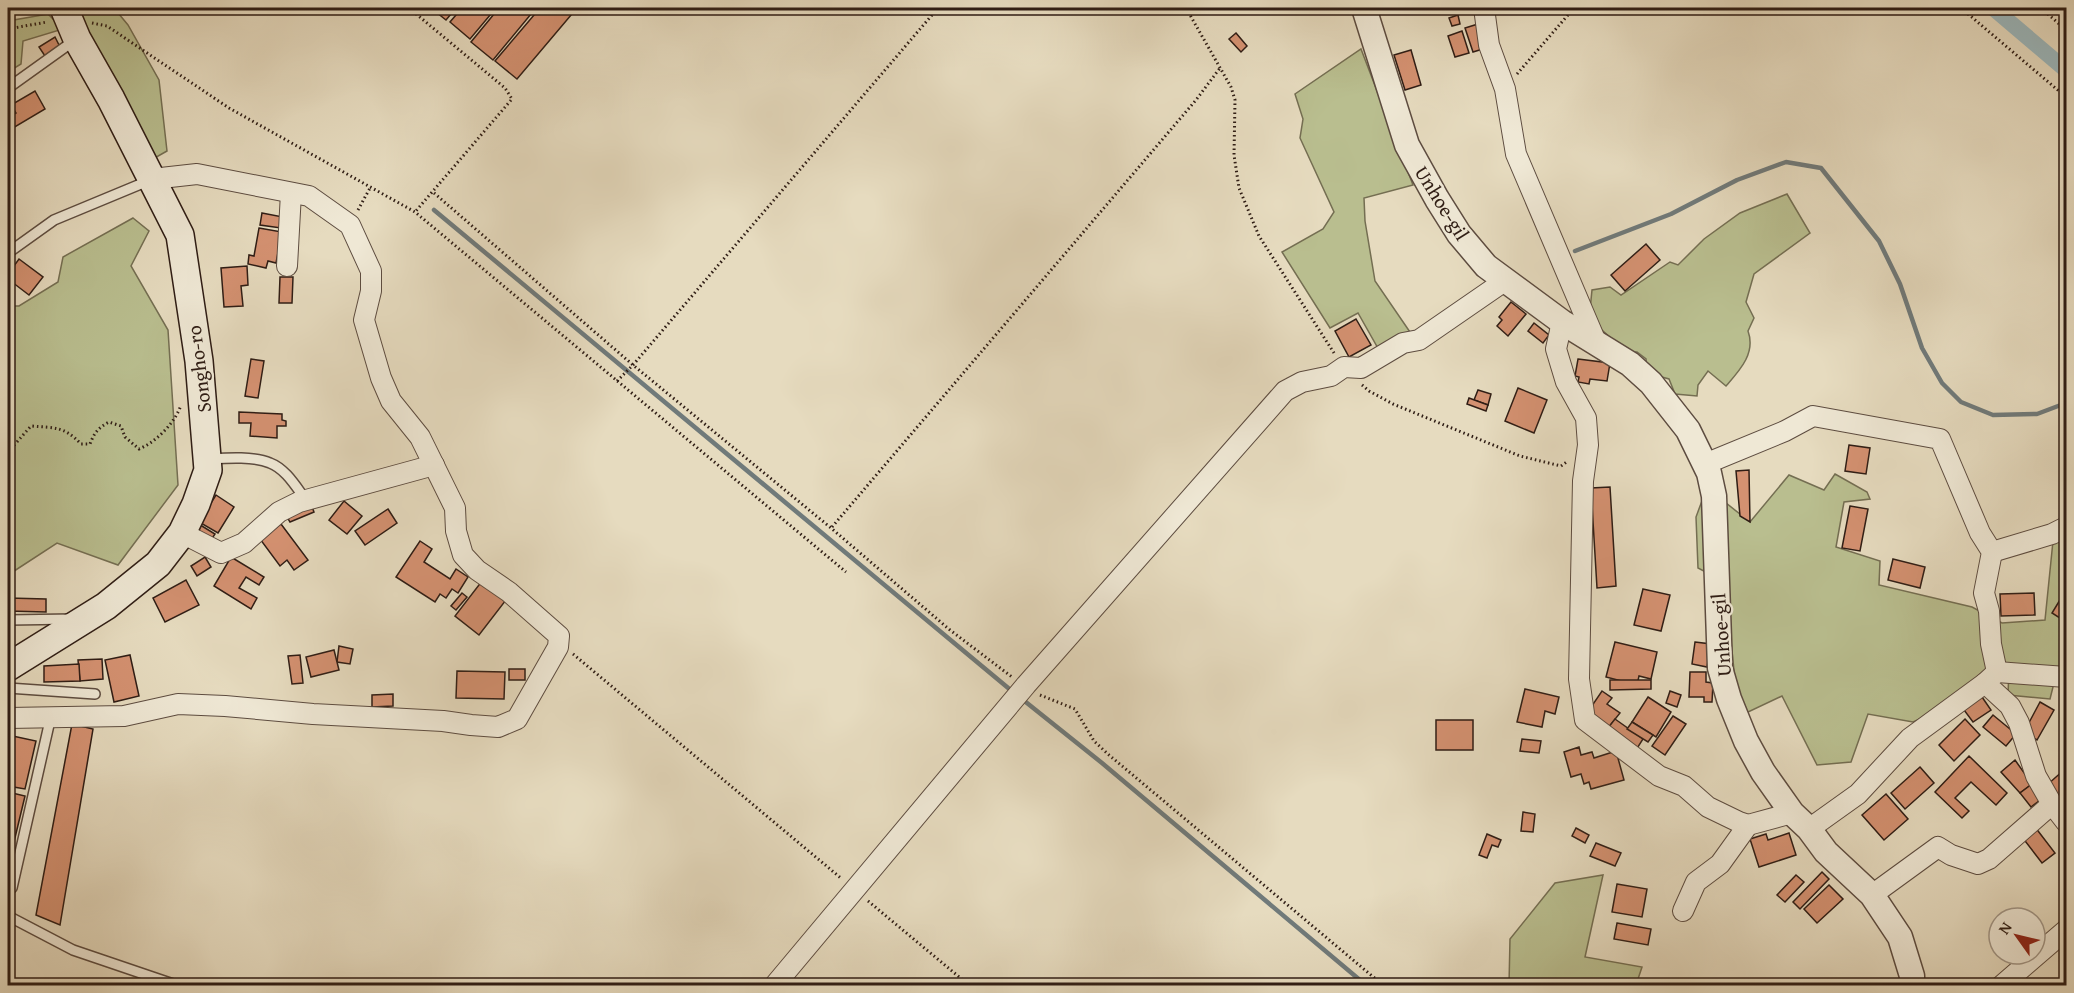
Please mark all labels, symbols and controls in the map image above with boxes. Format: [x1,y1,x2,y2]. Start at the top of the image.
street label: Unhoe-gil [1408,160,1477,246]
street label: Songho-ro [179,324,218,414]
street label: Unhoe-gil [1703,592,1738,678]
north arrow [1987,906,2047,966]
text: N [1992,916,2018,939]

